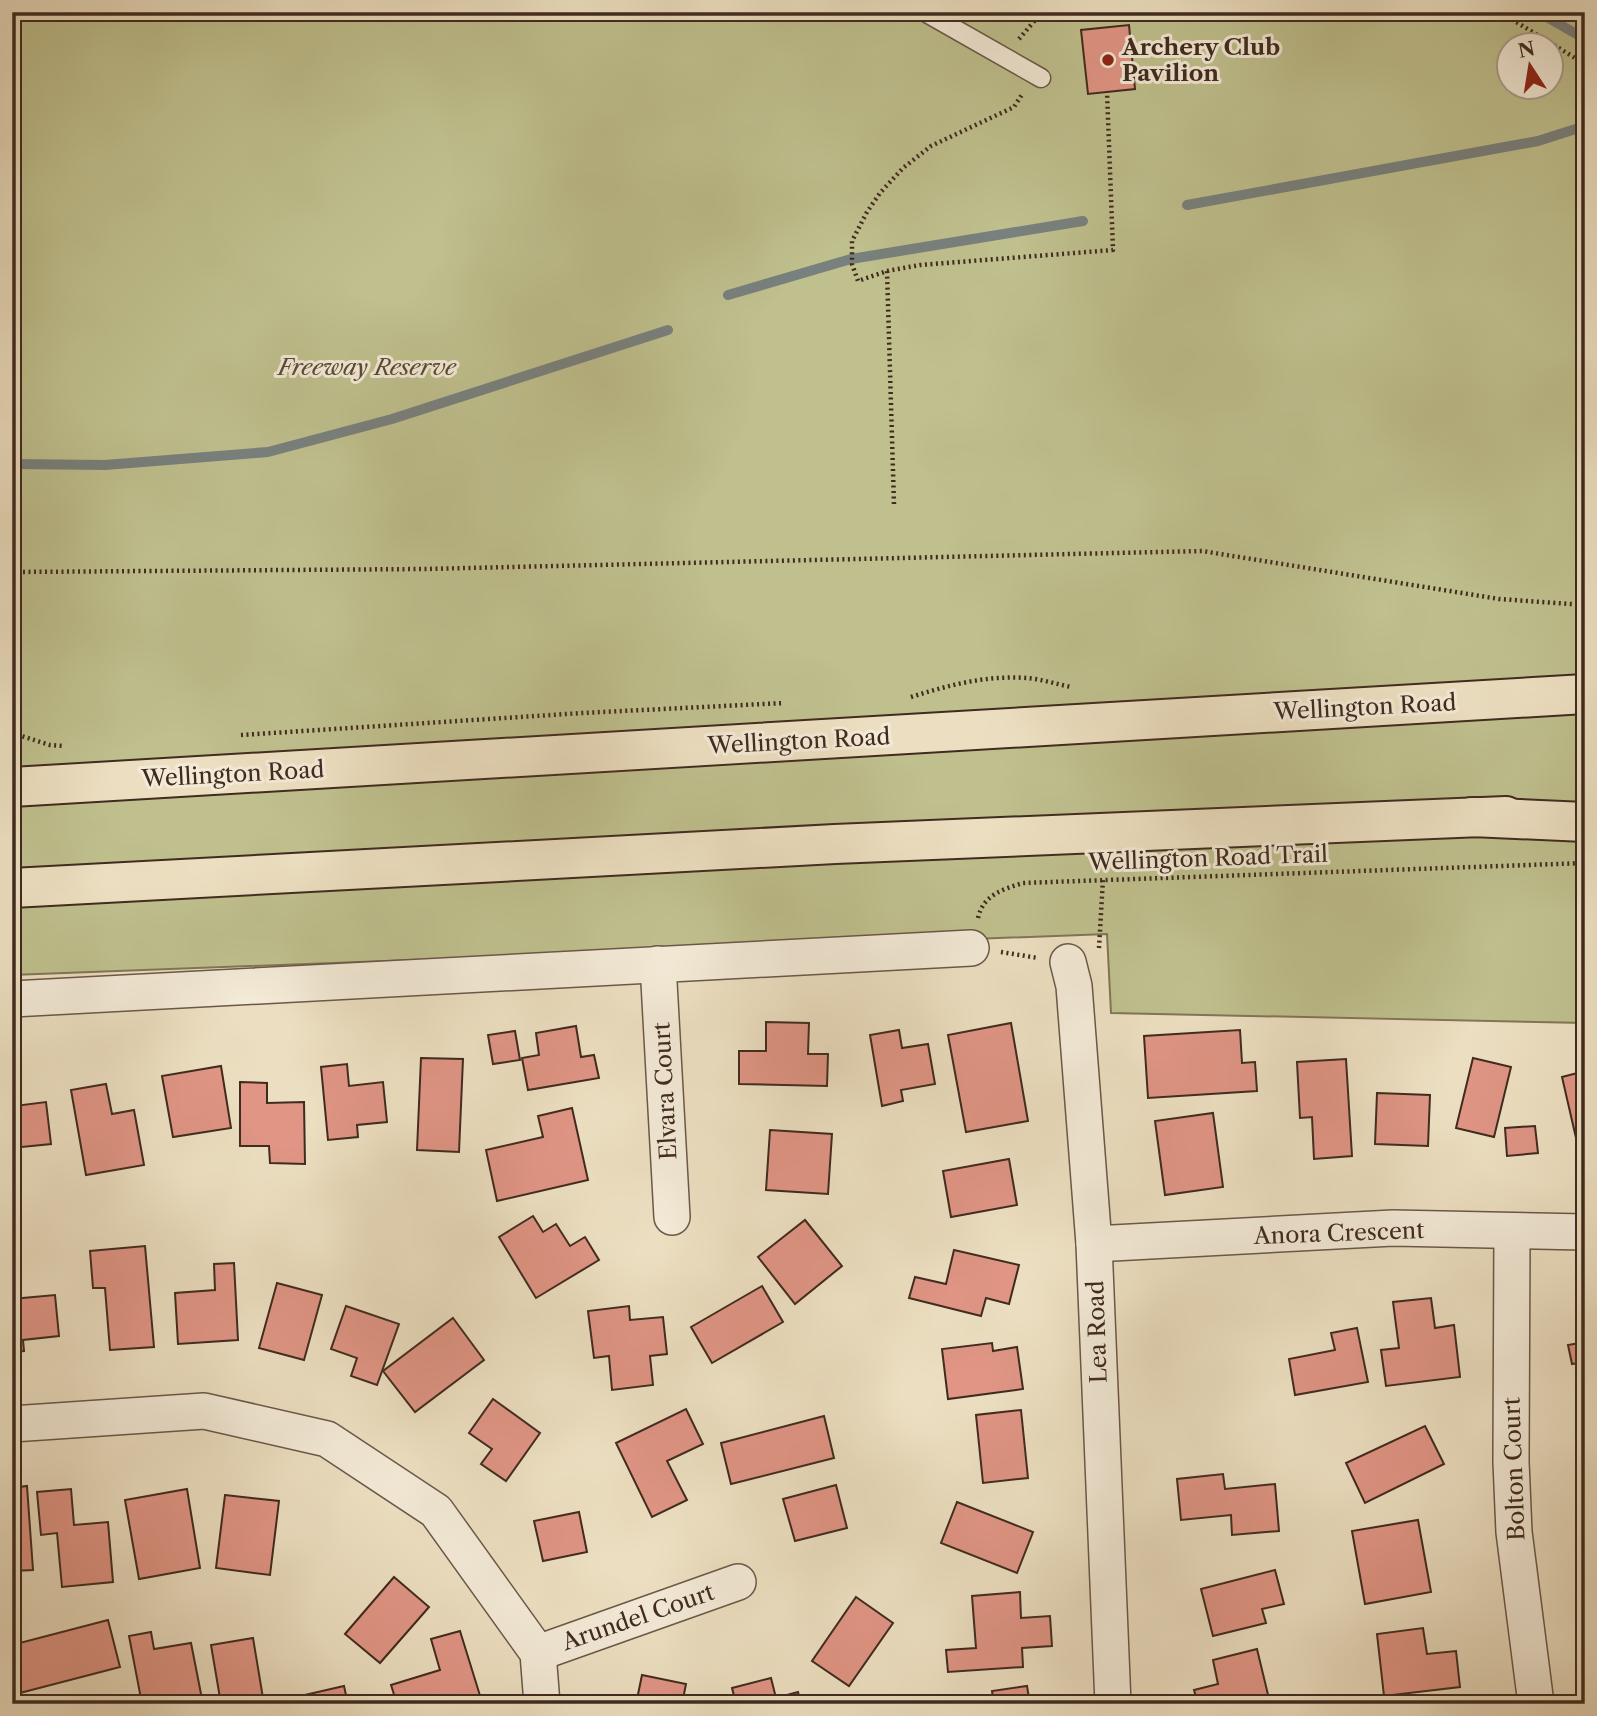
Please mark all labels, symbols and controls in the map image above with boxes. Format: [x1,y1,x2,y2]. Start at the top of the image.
north arrow [1496,32,1566,102]
place label: Archery Club Pavilion [1121,33,1280,87]
text: N [1516,37,1537,63]
marker: Archery Club Pavilion [1100,52,1116,68]
park label: Freeway Reserve [276,353,457,381]
street label: Wellington Road [1272,688,1457,726]
street label: Wellington Road [706,722,891,760]
street label: Wellington Road [140,755,325,793]
street label: Wellington Road Trail [1087,840,1329,876]
street label: Elvara Court [647,1021,683,1161]
street label: Anora Crescent [1252,1216,1425,1250]
street label: Lea Road [1081,1280,1113,1384]
street label: Bolton Court [1498,1397,1530,1541]
street label: Arundel Court [557,1578,718,1656]

